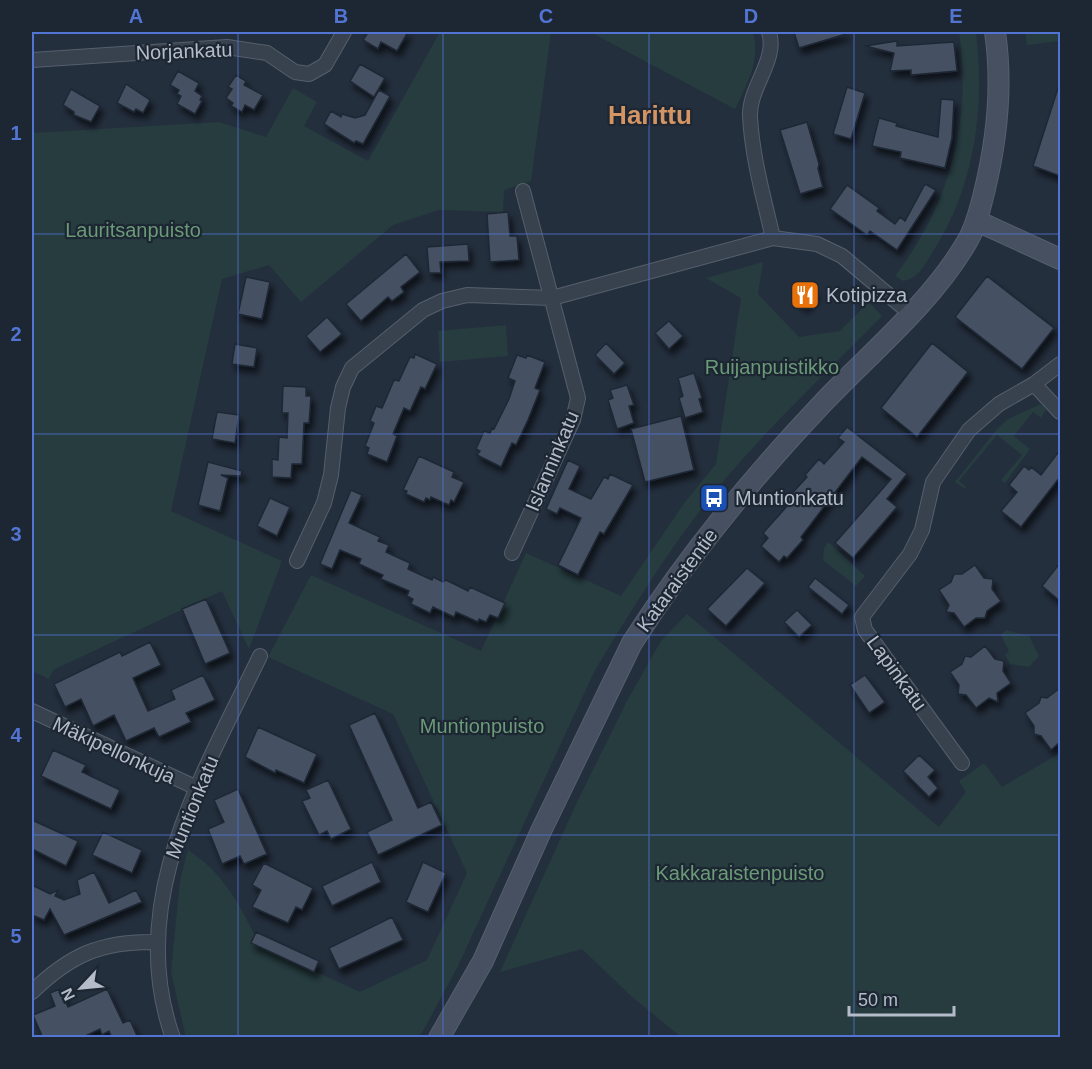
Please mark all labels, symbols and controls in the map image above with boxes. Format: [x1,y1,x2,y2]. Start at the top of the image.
text: A [129,5,143,27]
text: B [334,5,348,27]
text: C [539,5,553,27]
text: D [744,5,758,27]
text: E [949,5,963,27]
street label: Norjankatu [135,38,233,64]
district label: Harittu [608,100,692,130]
text: 1 [10,122,22,144]
park label: Lauritsanpuisto [65,219,201,241]
restaurant icon: Kotipizza [789,279,821,311]
place label: Kotipizza [826,284,908,306]
text: 2 [10,323,22,345]
park label: Ruijanpuistikko [705,356,839,378]
street label: Islanninkatu [521,408,583,514]
bus stop icon: Muntionkatu [698,482,730,514]
place label: Muntionkatu [735,487,844,509]
text: 3 [10,523,22,545]
street label: Kataraistentie [632,524,722,636]
street label: Lapinkatu [863,631,931,715]
street label: Mäkipellonkuja [49,712,179,788]
park label: Muntionpuisto [420,715,544,737]
text: 4 [10,724,22,746]
street label: Muntionkatu [161,752,223,862]
park label: Kakkaraistenpuisto [656,862,824,884]
text: 5 [10,925,22,947]
north arrow [51,958,111,1018]
scale bar [849,979,954,1017]
text: N [58,985,78,1003]
text: 50 m [858,990,898,1010]

